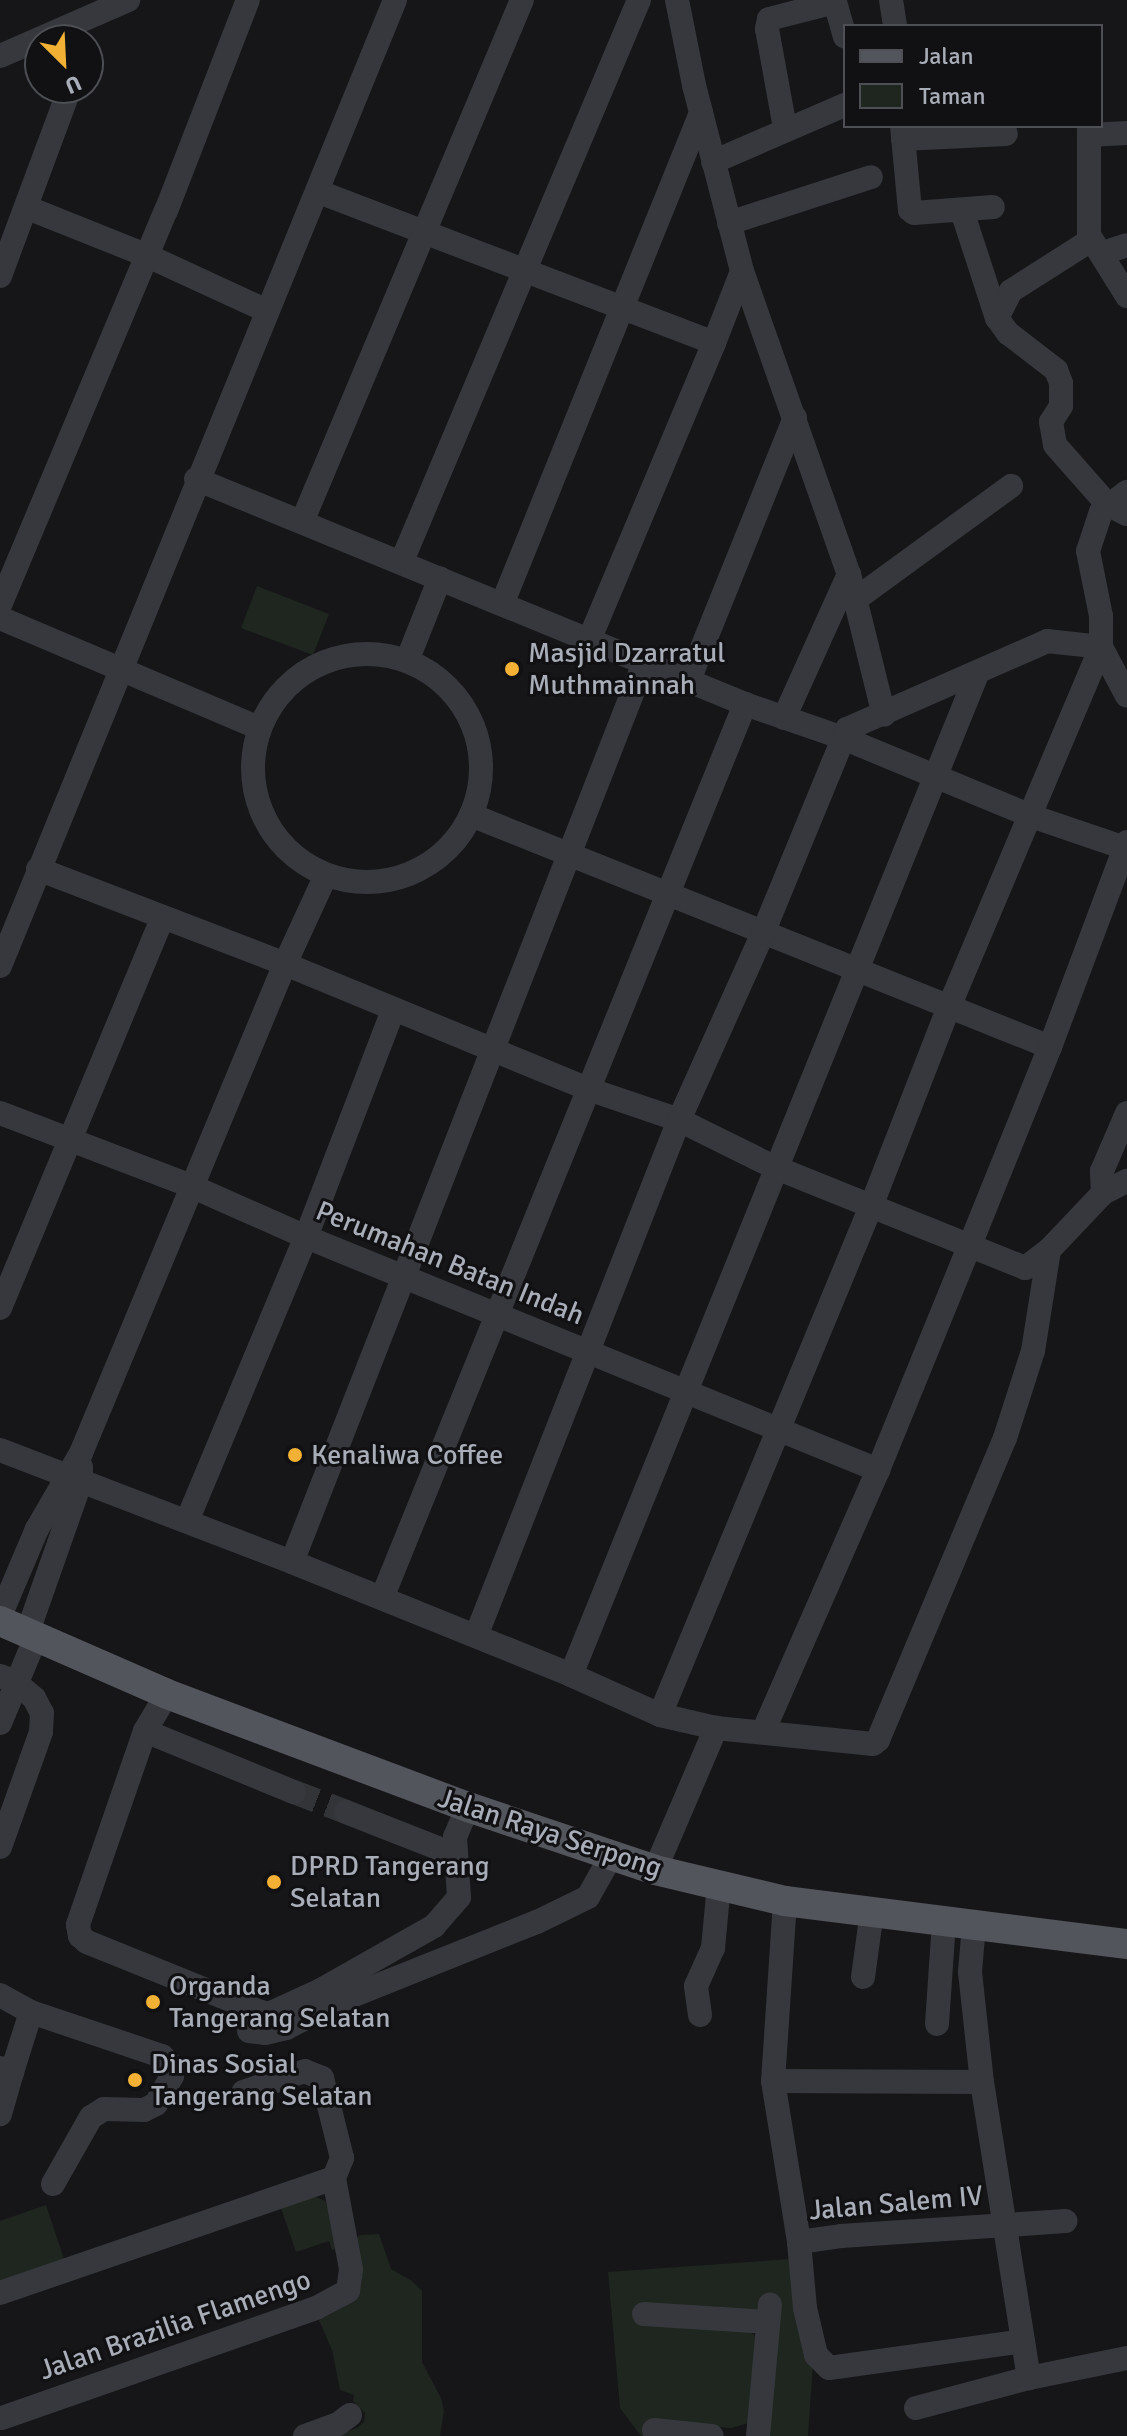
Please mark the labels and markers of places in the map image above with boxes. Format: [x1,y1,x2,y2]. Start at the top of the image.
place label: Masjid Dzarratul Muthmainnah [528,636,726,702]
marker: Masjid Dzarratul Muthmainnah [503,660,521,678]
place label: Kenaliwa Coffee [311,1438,503,1472]
marker: Kenaliwa Coffee [286,1446,304,1464]
place label: DPRD Tangerang Selatan [290,1849,489,1915]
marker: DPRD Tangerang Selatan [265,1873,283,1891]
place label: Organda Tangerang Selatan [169,1969,391,2035]
marker: Organda Tangerang Selatan [144,1993,162,2011]
place label: Dinas Sosial Tangerang Selatan [151,2047,373,2113]
marker: Dinas Sosial Tangerang Selatan [126,2071,144,2089]

